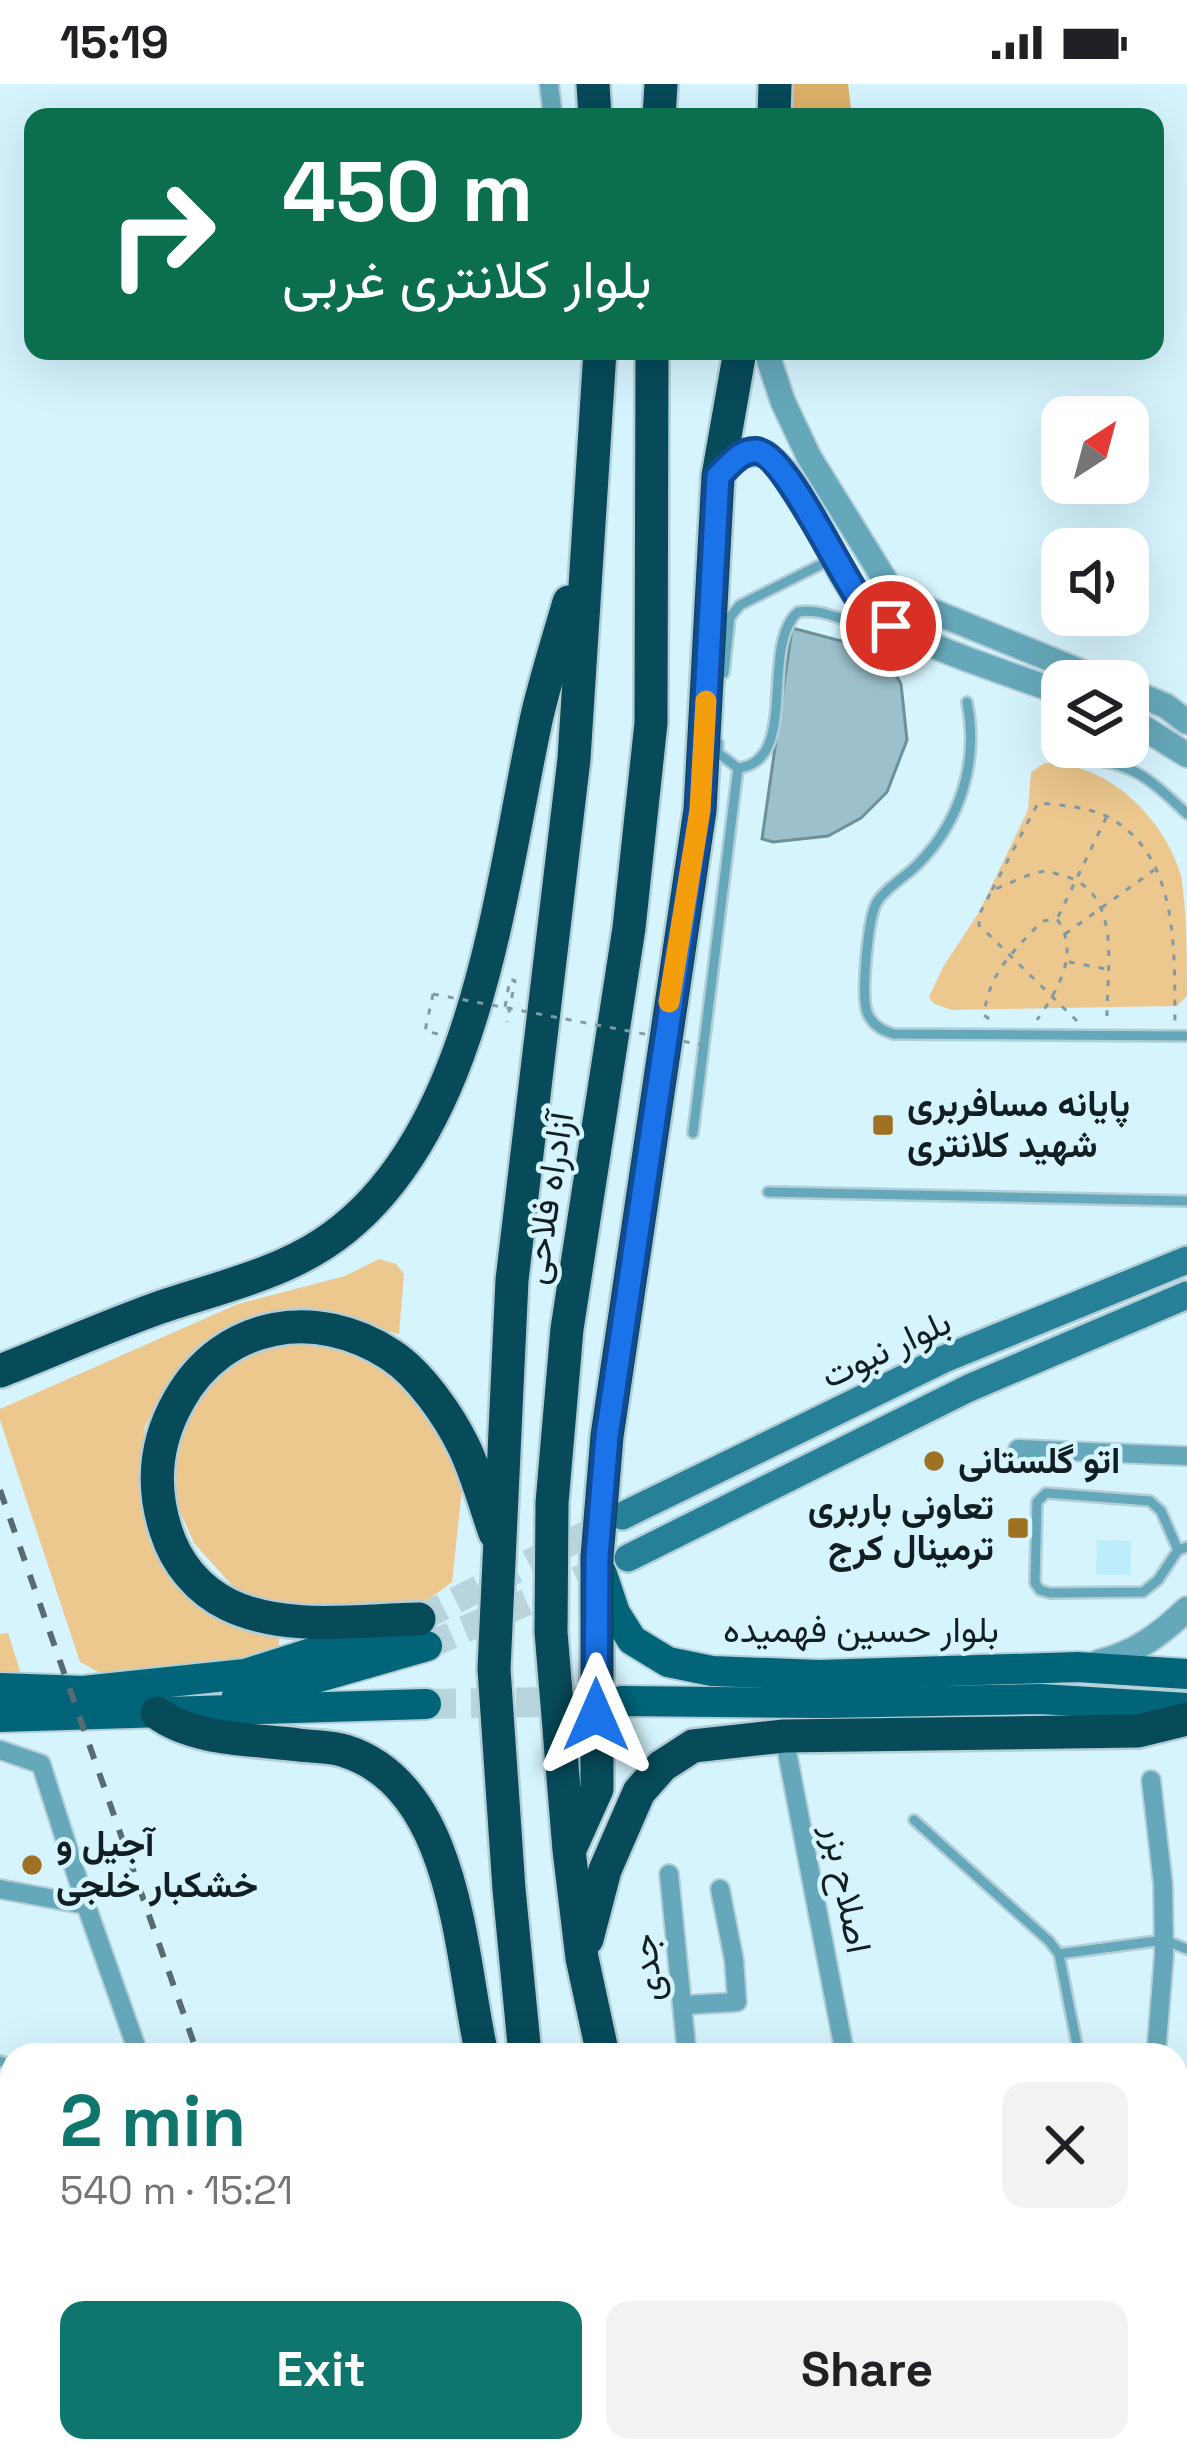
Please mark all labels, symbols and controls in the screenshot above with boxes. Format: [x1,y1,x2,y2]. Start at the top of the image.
text: 15:19 [60,14,169,71]
text: 450 m [282,138,533,246]
icon: right [84,156,240,312]
text: بلوار کلانتری غربی [282,245,652,314]
north arrow [1041,396,1149,504]
map controls [1041,396,1149,768]
button: sound [1041,528,1149,636]
pin [840,575,942,677]
icon: arrive [858,593,924,659]
button: layers [1041,660,1149,768]
place label: پایانه مسافربری شهید کلانتری [907,1081,1130,1168]
street label: آزادراه فلاحی [512,1106,585,1287]
marker: پایانه مسافربری شهید کلانتری [870,1112,896,1138]
street label: بلوار نبوت [814,1299,958,1399]
place label: اتو گلستانی [958,1438,1120,1484]
marker: اتو گلستانی [921,1448,947,1474]
place label: تعاونی باربری ترمینال کرج [808,1484,994,1572]
marker: تعاونی باربری ترمینال کرج [1005,1515,1031,1541]
street label: بلوار حسین فهمیده [723,1607,999,1653]
position arrow [533,1652,659,1778]
street label: اصلاح بزر [811,1820,882,1957]
place label: آجیل و خشکبار خلجی [56,1821,258,1908]
marker: آجیل و خشکبار خلجی [19,1852,45,1878]
street label: جدی [620,1931,674,2005]
text: 2 min [60,2075,246,2167]
button: close [1002,2082,1128,2208]
text: 540 m · 15:21 [60,2166,293,2215]
button: Exit [60,2301,582,2439]
button: Share [606,2301,1128,2439]

